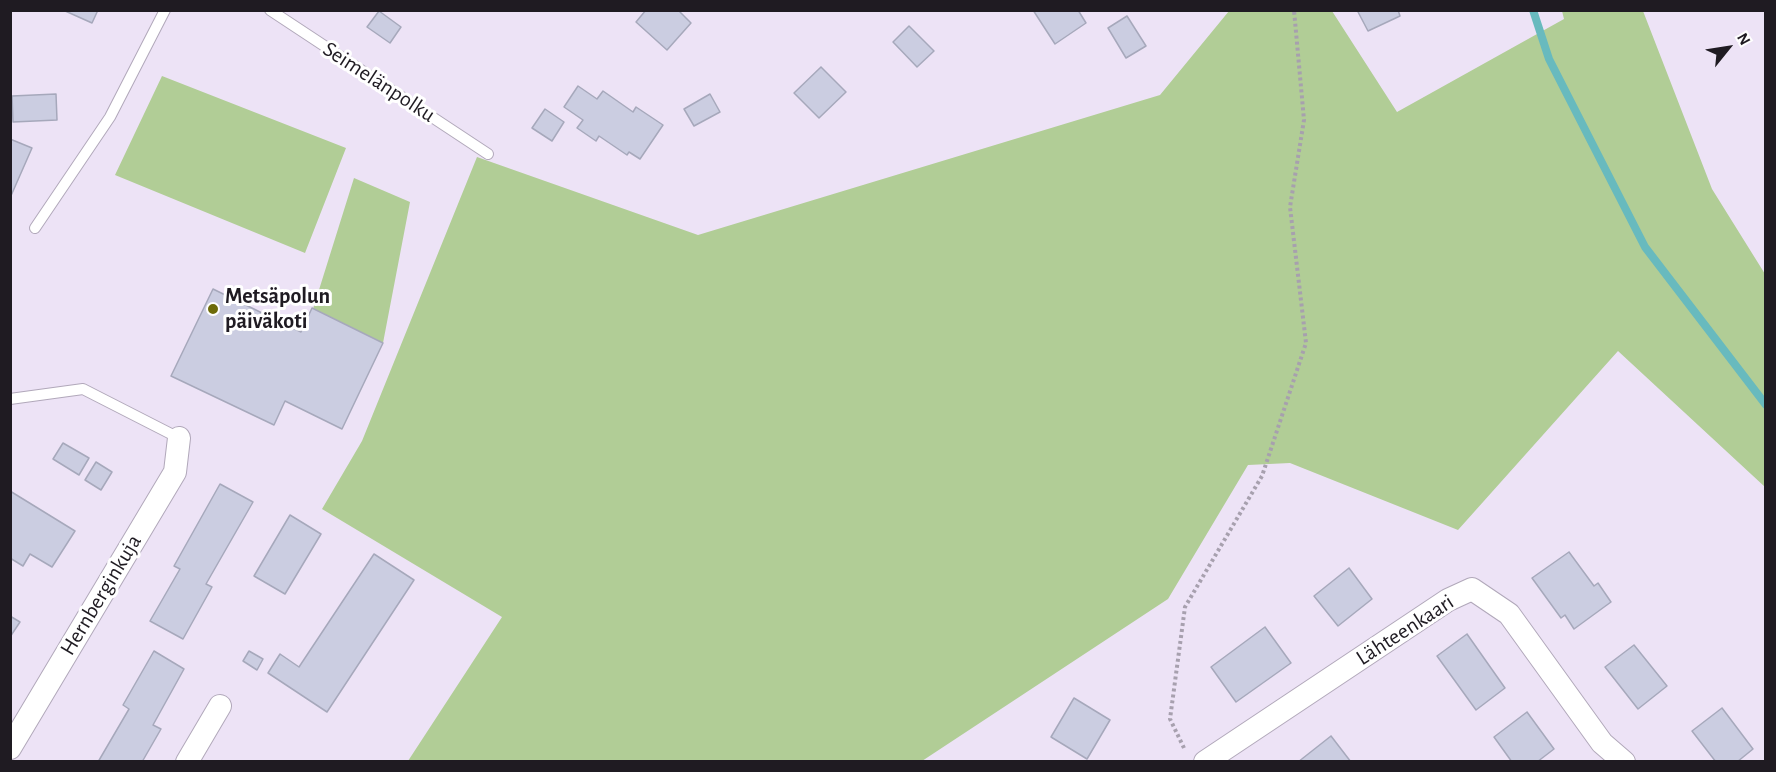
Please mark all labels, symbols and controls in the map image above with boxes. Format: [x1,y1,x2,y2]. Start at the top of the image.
north arrow [1698,18,1758,78]
text: N [1734,30,1753,48]
street label: Seimelänpolku [318,36,440,128]
place label: Metsäpolun päiväkoti [225,283,330,334]
marker: Metsäpolun päiväkoti [206,302,220,316]
street label: Hernberginkuja [55,530,147,660]
street label: Lähteenkaari [1351,589,1459,671]

